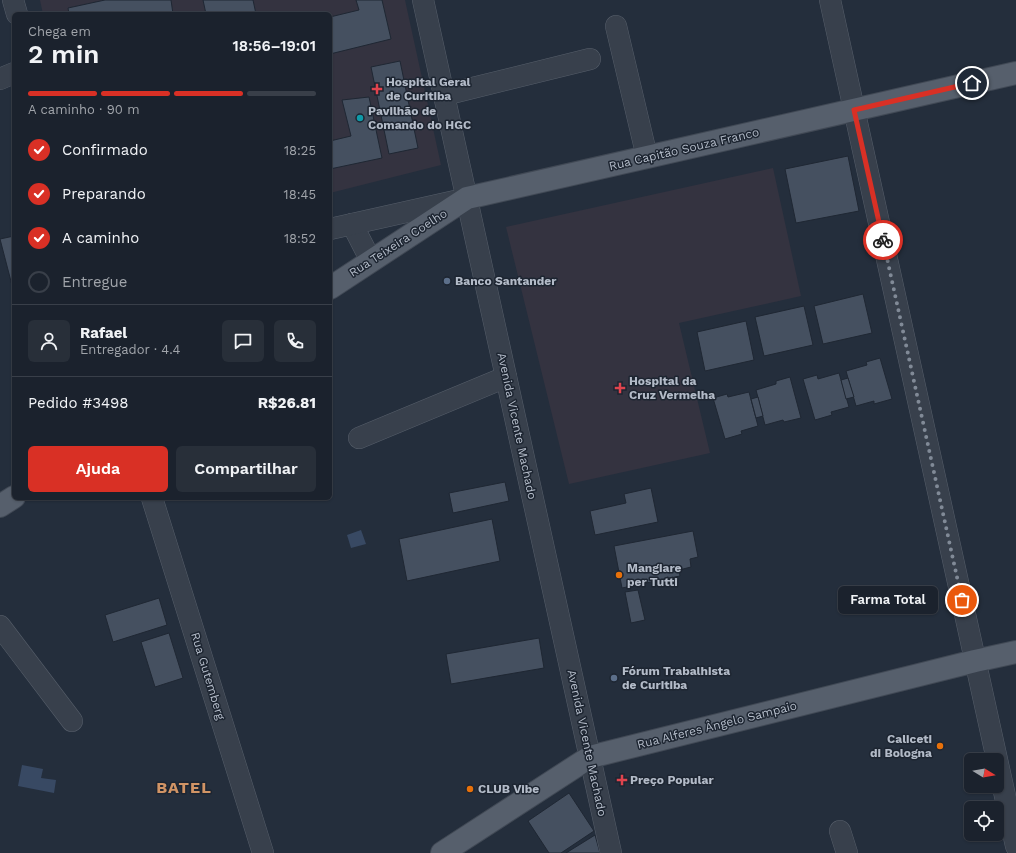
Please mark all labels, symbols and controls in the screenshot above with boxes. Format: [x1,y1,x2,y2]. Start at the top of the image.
text: Chega em [28,24,91,39]
text: 18:56–19:01 [233,37,316,55]
text: 2 min [28,39,99,69]
pin [955,66,989,100]
icon: home [961,72,983,94]
place label: Hospital Geral de Curitiba [386,75,471,103]
marker: Hospital Geral de Curitiba [371,83,383,95]
text: A caminho · 90 m [28,102,140,117]
place label: Pavilhão de Comando do HGC [368,104,471,132]
marker: Pavilhão de Comando do HGC [355,113,365,123]
street label: Rua Capitão Souza Franco [608,125,760,173]
icon: check [28,139,50,161]
text: Confirmado [62,141,148,159]
text: 18:25 [284,143,316,158]
icon: check [28,183,50,205]
text: Preparando [62,185,146,203]
text: 18:45 [284,187,316,202]
street label: Rua Teixeira Coelho [346,206,450,280]
courier [863,220,903,260]
icon: check [28,227,50,249]
text: A caminho [62,229,139,247]
icon: bike [872,229,894,251]
text: 18:52 [284,231,316,246]
text: Entregue [62,273,127,291]
place label: Banco Santander [455,274,557,288]
marker: Banco Santander [442,276,452,286]
button: person [28,320,70,362]
button: chat [222,320,264,362]
button: phone [274,320,316,362]
text: Rafael [80,324,127,342]
text: Entregador · 4.4 [80,342,180,357]
street label: Avenida Vicente Machado [495,351,539,501]
place label: Hospital da Cruz Vermelha [629,374,715,402]
marker: Hospital da Cruz Vermelha [614,382,626,394]
text: Pedido #3498 [28,394,129,412]
text: R$26.81 [258,394,316,412]
button: Ajuda [28,446,168,492]
button: Compartilhar [176,446,316,492]
place label: Mangiare per Tutti [627,561,682,589]
marker: Mangiare per Tutti [614,570,624,580]
pin [945,583,979,617]
callout: Farma Total [838,586,938,614]
icon: bag [951,589,973,611]
text: Farma Total [850,592,926,607]
street label: Rua Gutemberg [188,631,228,722]
place label: Fórum Trabalhista de Curitiba [622,664,730,692]
street label: Avenida Vicente Machado [565,668,609,818]
marker: Fórum Trabalhista de Curitiba [609,673,619,683]
street label: Rua Alferes Ângelo Sampaio [636,698,798,752]
place label: Caliceti di Bologna [870,732,932,760]
marker: Caliceti di Bologna [935,741,945,751]
north arrow [964,753,1004,793]
map controls [964,753,1004,841]
place label: Preço Popular [630,773,714,787]
marker: Preço Popular [617,775,627,785]
district label: BATEL [156,778,212,797]
place label: CLUB Vibe [478,782,539,796]
marker: CLUB Vibe [465,784,475,794]
button: locate [964,801,1004,841]

